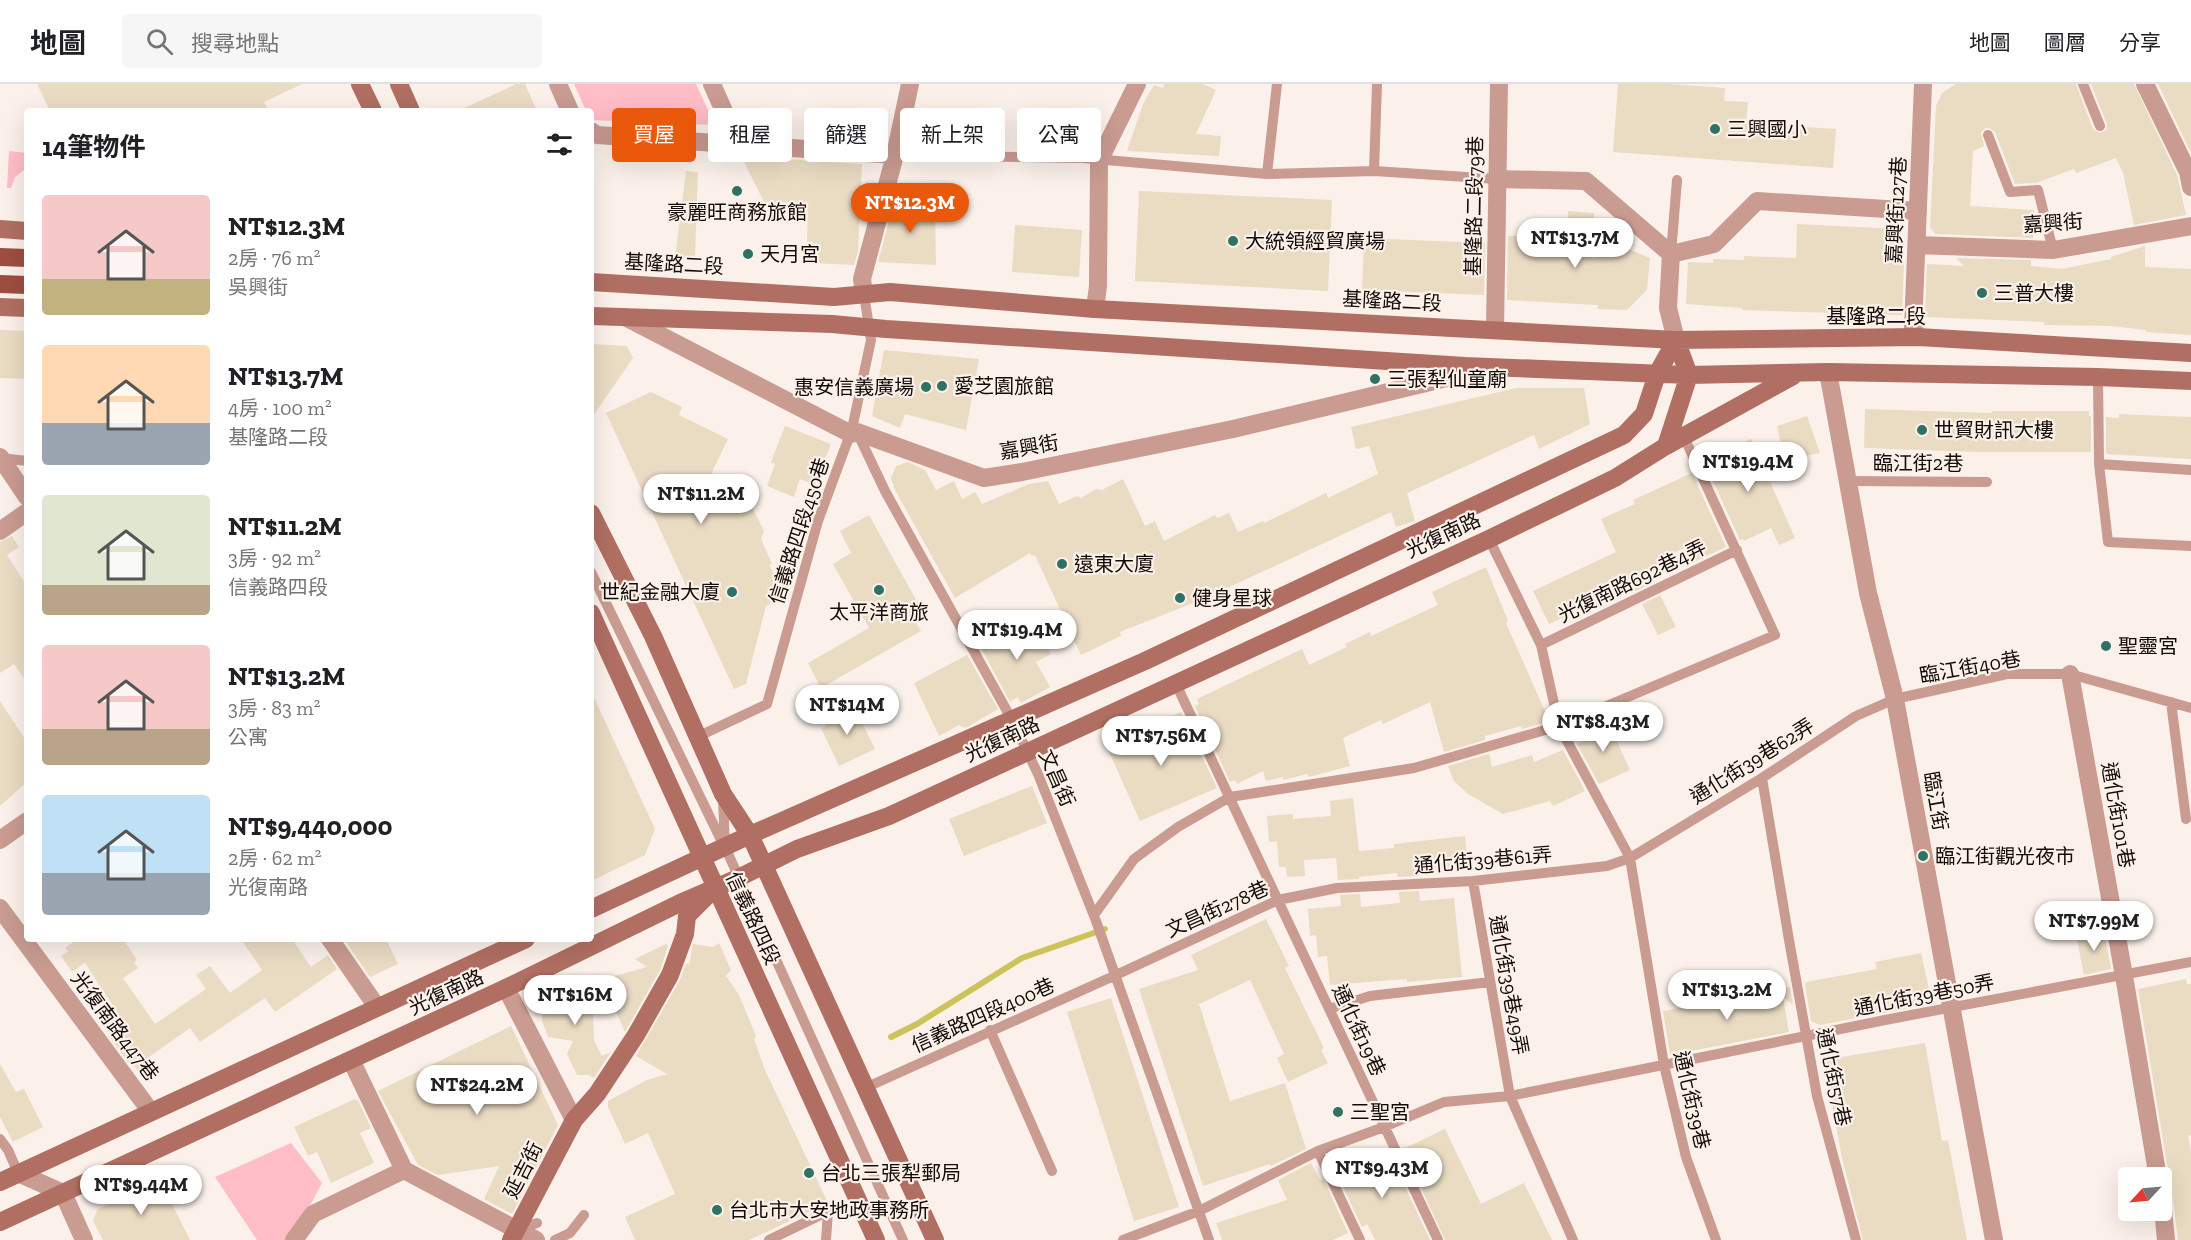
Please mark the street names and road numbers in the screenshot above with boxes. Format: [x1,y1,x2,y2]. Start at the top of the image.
street label: 基隆路二段79巷 [1461,136,1487,276]
street label: 嘉興街127巷 [1881,156,1911,264]
street label: 嘉興街 [2022,209,2084,237]
street label: 基隆路二段 [623,249,725,279]
street label: 基隆路二段 [1341,286,1443,316]
street label: 基隆路二段 [1826,304,1926,328]
street label: 嘉興街 [997,430,1061,464]
street label: 臨江街2巷 [1873,451,1963,475]
street label: 信義路四段450巷 [764,455,834,607]
street label: 光復南路 [1402,507,1484,563]
street label: 光復南路692巷4弄 [1554,535,1710,627]
street label: 臨江街40巷 [1918,646,2022,688]
street label: 光復南路 [961,711,1043,767]
street label: 通化街39巷62弄 [1686,713,1818,809]
street label: 文昌街 [1034,746,1080,810]
street label: 通化街101巷 [2097,760,2139,870]
street label: 臨江街 [1919,769,1953,833]
street label: 通化街39巷61弄 [1413,842,1553,878]
street label: 信義路四段 [721,868,785,968]
street label: 文昌街278巷 [1162,876,1272,942]
street label: 通化街39巷49弄 [1485,913,1533,1057]
street label: 光復南路 [405,964,487,1020]
street label: 光復南路447巷 [66,967,164,1085]
street label: 通化街39巷50弄 [1852,970,1996,1020]
street label: 信義路四段400巷 [908,973,1058,1057]
street label: 通化街19巷 [1327,980,1391,1080]
street label: 通化街57巷 [1812,1026,1856,1128]
street label: 通化街39巷 [1669,1048,1715,1152]
street label: 延吉街 [499,1138,547,1202]

